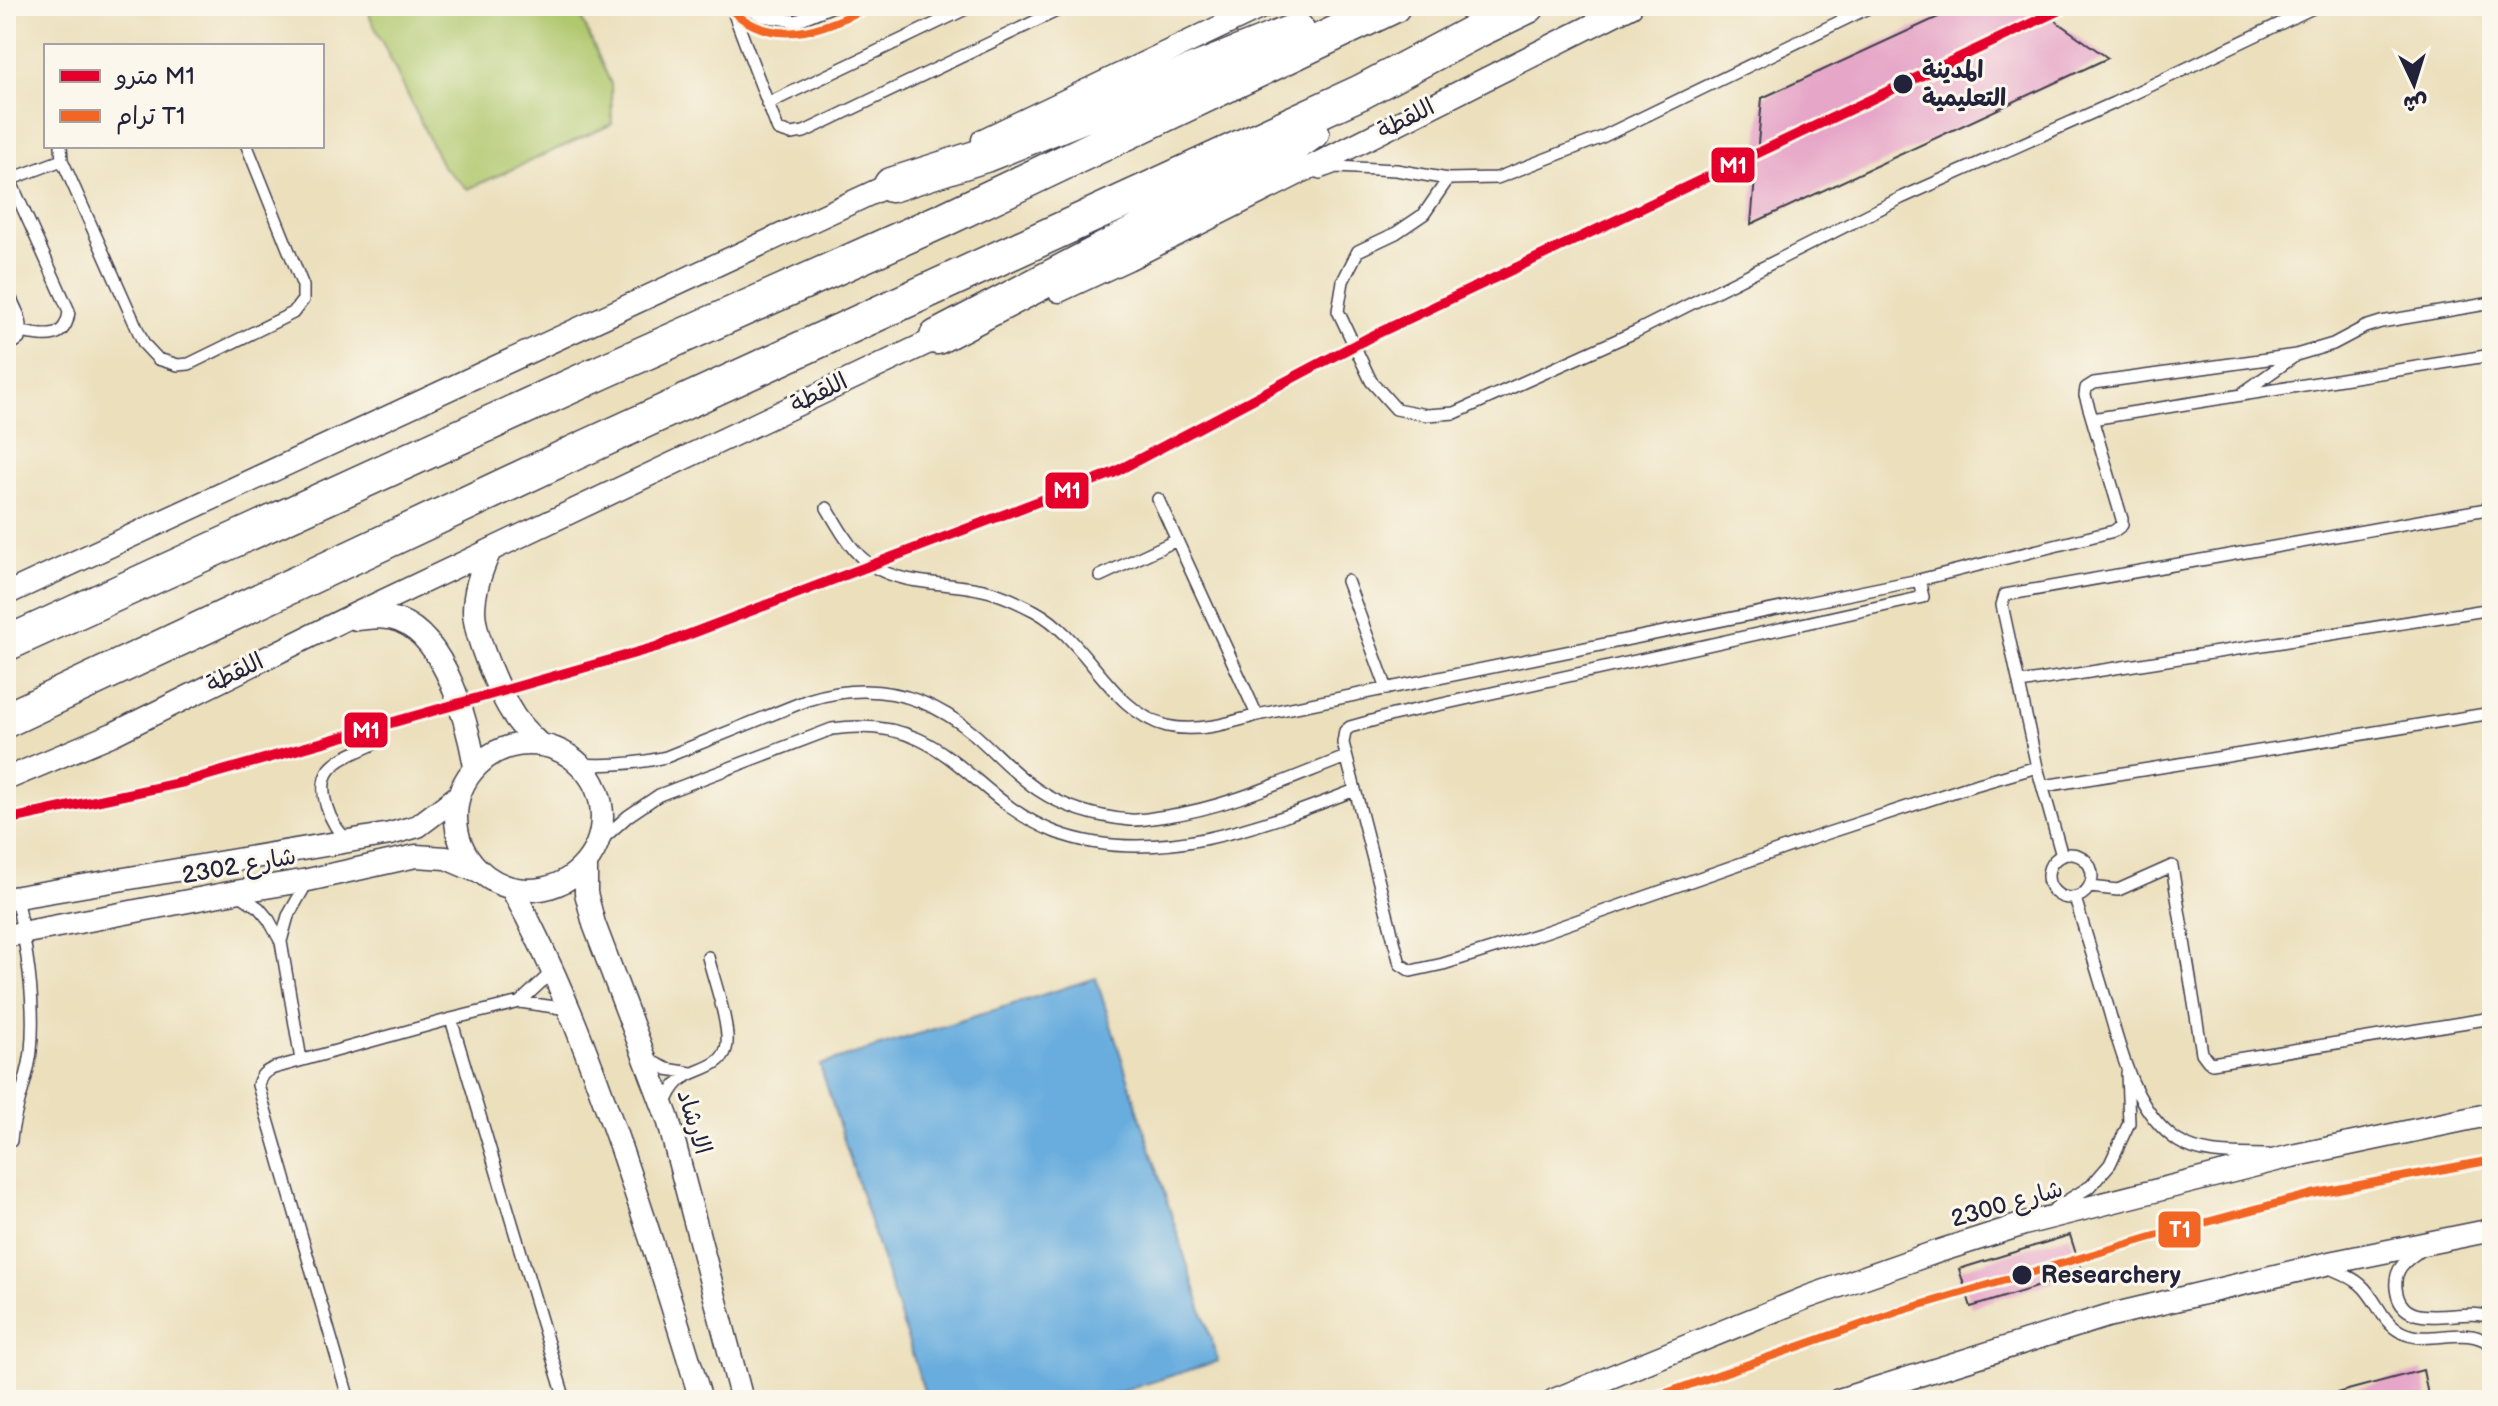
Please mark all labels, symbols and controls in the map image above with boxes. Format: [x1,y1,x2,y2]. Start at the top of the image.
legend [44,44,324,148]
north arrow [2374,44,2454,124]
place label: المدينة التعليمية [1922,56,2006,113]
text: مترو M1 [114,62,195,91]
marker: المدينة التعليمية [1891,72,1915,96]
text: ش [2402,88,2428,117]
street label: اللقطة [1373,92,1439,146]
text: ترام T1 [116,102,185,135]
line badge: M1 [1710,146,1756,184]
text: M1 [1719,153,1747,180]
street label: اللقطة [786,367,852,419]
line badge: M1 [1044,471,1090,510]
text: M1 [1053,478,1081,505]
street label: اللقطة [202,647,268,699]
line badge: M1 [343,711,389,749]
text: M1 [352,718,380,745]
street label: شارع 2302 [180,842,299,892]
street label: الارشاد [670,1086,718,1158]
street label: شارع 2300 [1948,1174,2067,1236]
line badge: T1 [2157,1210,2202,1249]
text: T1 [2169,1217,2191,1244]
place label: Researchery [2041,1261,2181,1290]
marker: Researchery [2010,1263,2034,1287]

